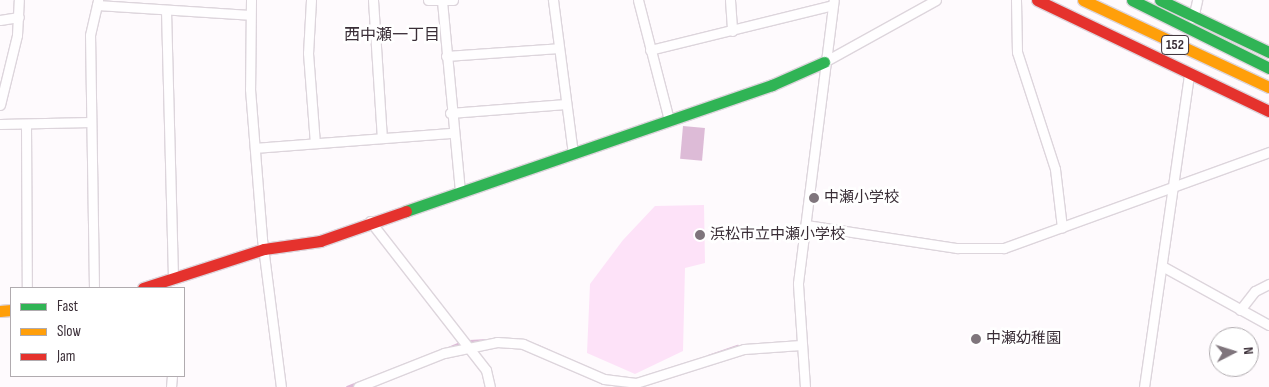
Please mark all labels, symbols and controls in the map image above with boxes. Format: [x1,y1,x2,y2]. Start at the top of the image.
district label: 西中瀬一丁目 [344,26,440,46]
road number: 152 [1160,34,1190,56]
place label: 中瀬小学校 [824,189,899,207]
marker: 中瀬小学校 [808,192,820,204]
place label: 浜松市立中瀬小学校 [710,226,845,244]
marker: 浜松市立中瀬小学校 [694,229,706,241]
legend [10,287,185,377]
text: Fast [57,297,78,316]
text: Slow [57,322,81,341]
north arrow [1209,327,1259,377]
place label: 中瀬幼稚園 [986,330,1061,348]
marker: 中瀬幼稚園 [970,333,982,345]
text: N [1240,346,1257,355]
text: Jam [57,347,75,366]

